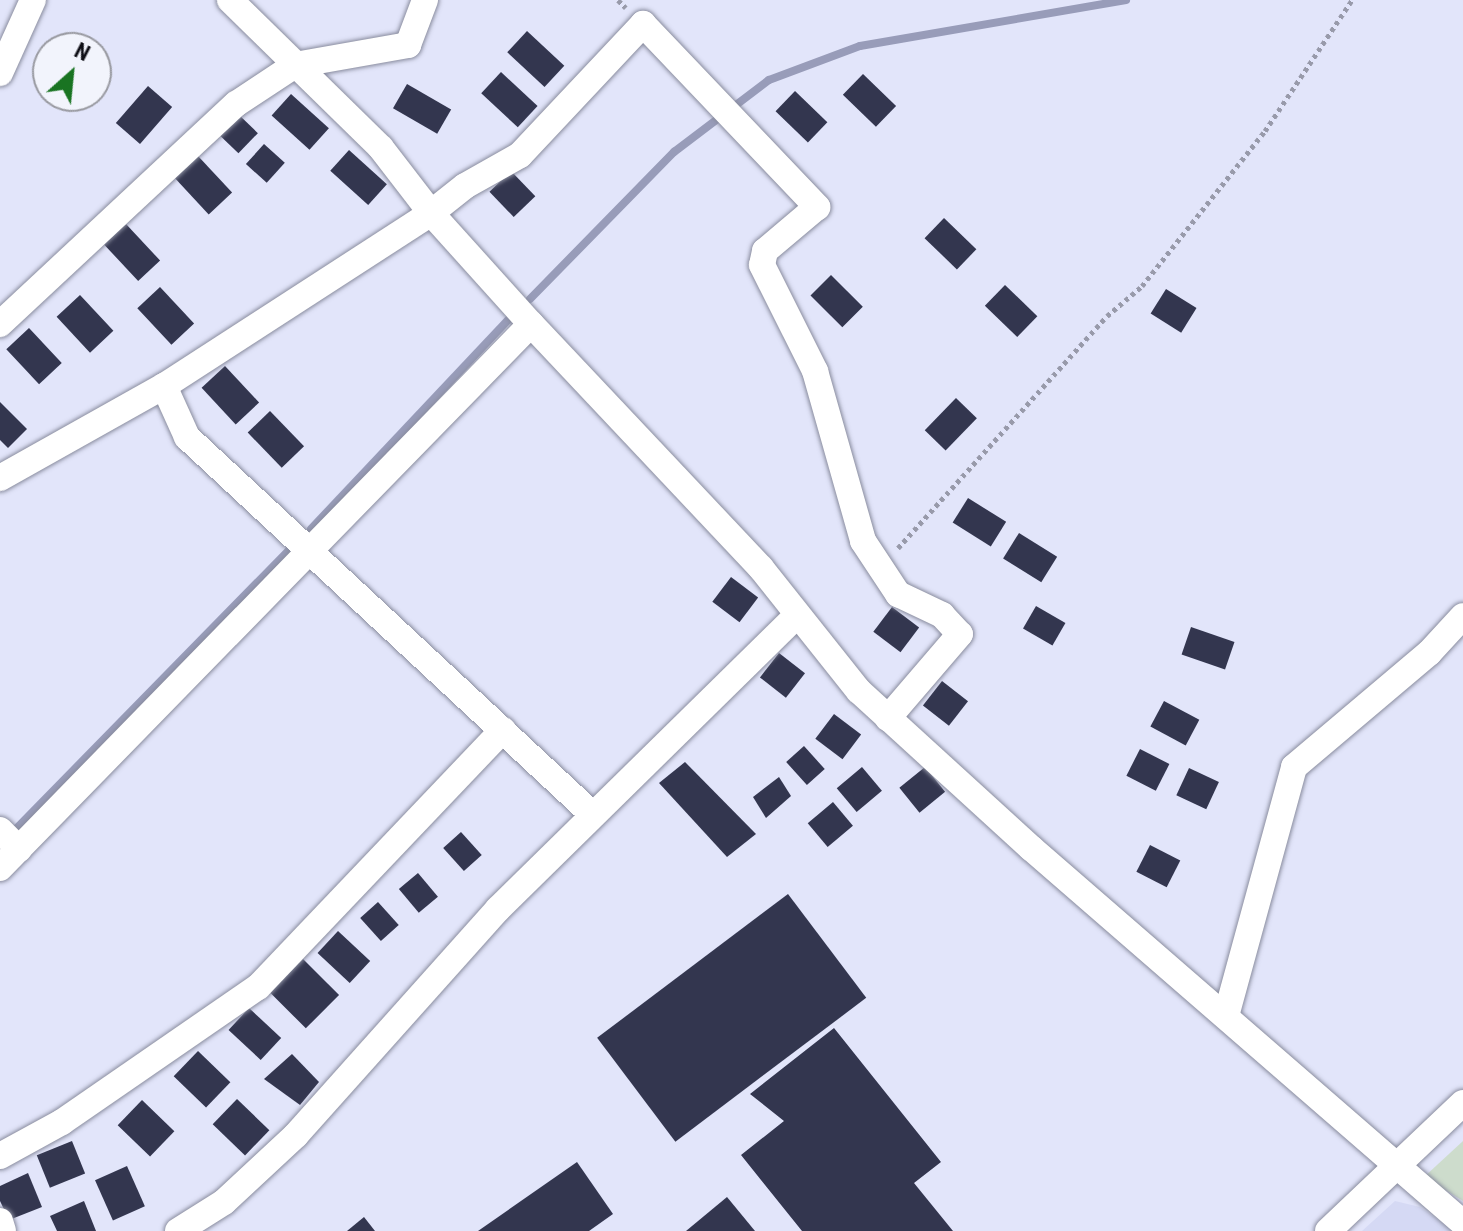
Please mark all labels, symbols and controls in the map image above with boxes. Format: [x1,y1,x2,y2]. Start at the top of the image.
north arrow [32,32,112,112]
text: N [71,38,94,66]

